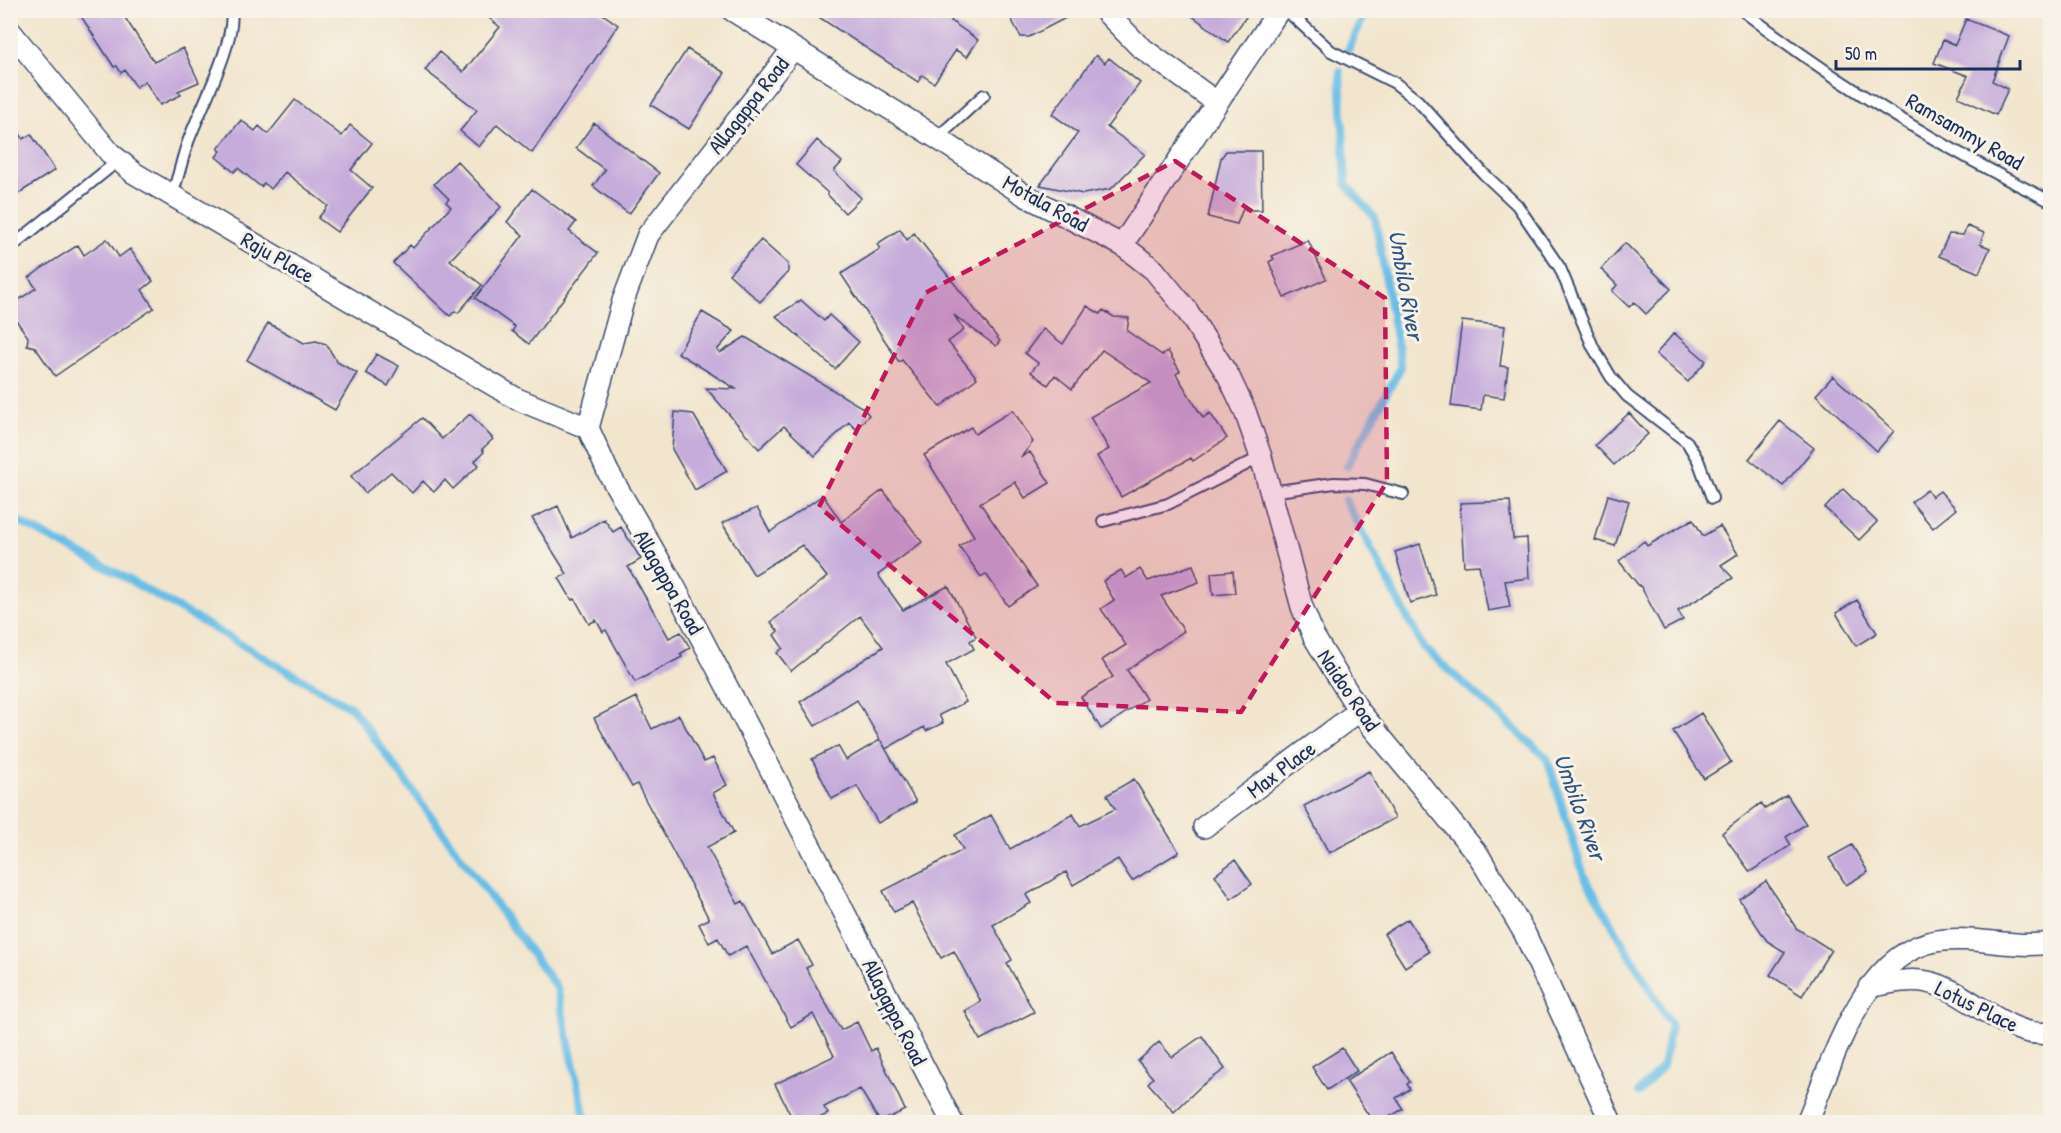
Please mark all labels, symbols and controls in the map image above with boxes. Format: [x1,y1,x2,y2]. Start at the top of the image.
scale bar [1836,33,2020,71]
text: 50 m [1845,41,1877,66]
street label: Allagappa Road [701,50,796,160]
street label: Ramsammy Road [1901,85,2030,177]
street label: Motala Road [998,167,1095,239]
street label: Raju Place [236,224,320,290]
water label: Umbilo River [1382,227,1433,345]
street label: Allagappa Road [627,524,711,640]
street label: Naidoo Road [1311,643,1388,737]
street label: Max Place [1240,733,1322,805]
water label: Umbilo River [1547,749,1616,867]
street label: Allagappa Road [855,954,935,1071]
street label: Lotus Place [1930,973,2024,1039]

